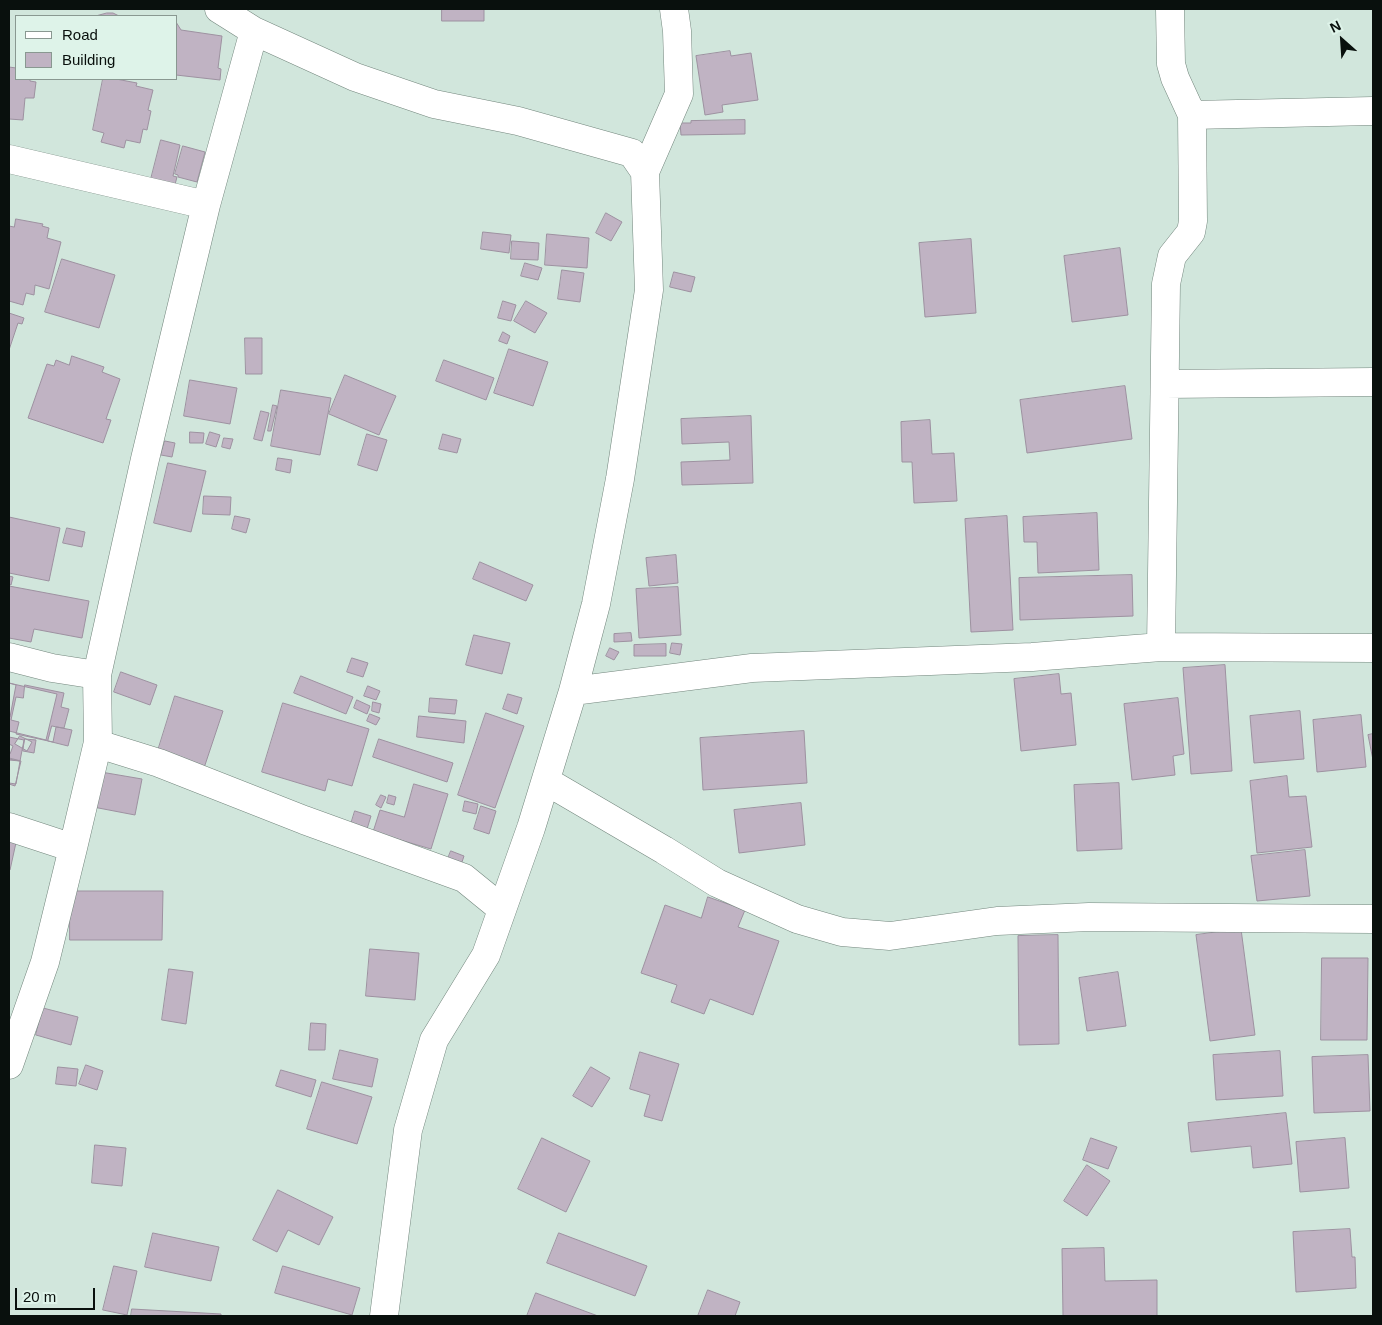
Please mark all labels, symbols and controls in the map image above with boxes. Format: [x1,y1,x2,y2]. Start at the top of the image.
legend [15,15,178,80]
north arrow [1317,15,1367,65]
text: N [1327,17,1343,36]
text: Road [62,26,98,43]
text: Building [62,51,115,68]
scale bar [18,1278,98,1310]
text: 20 m [23,1288,56,1305]

